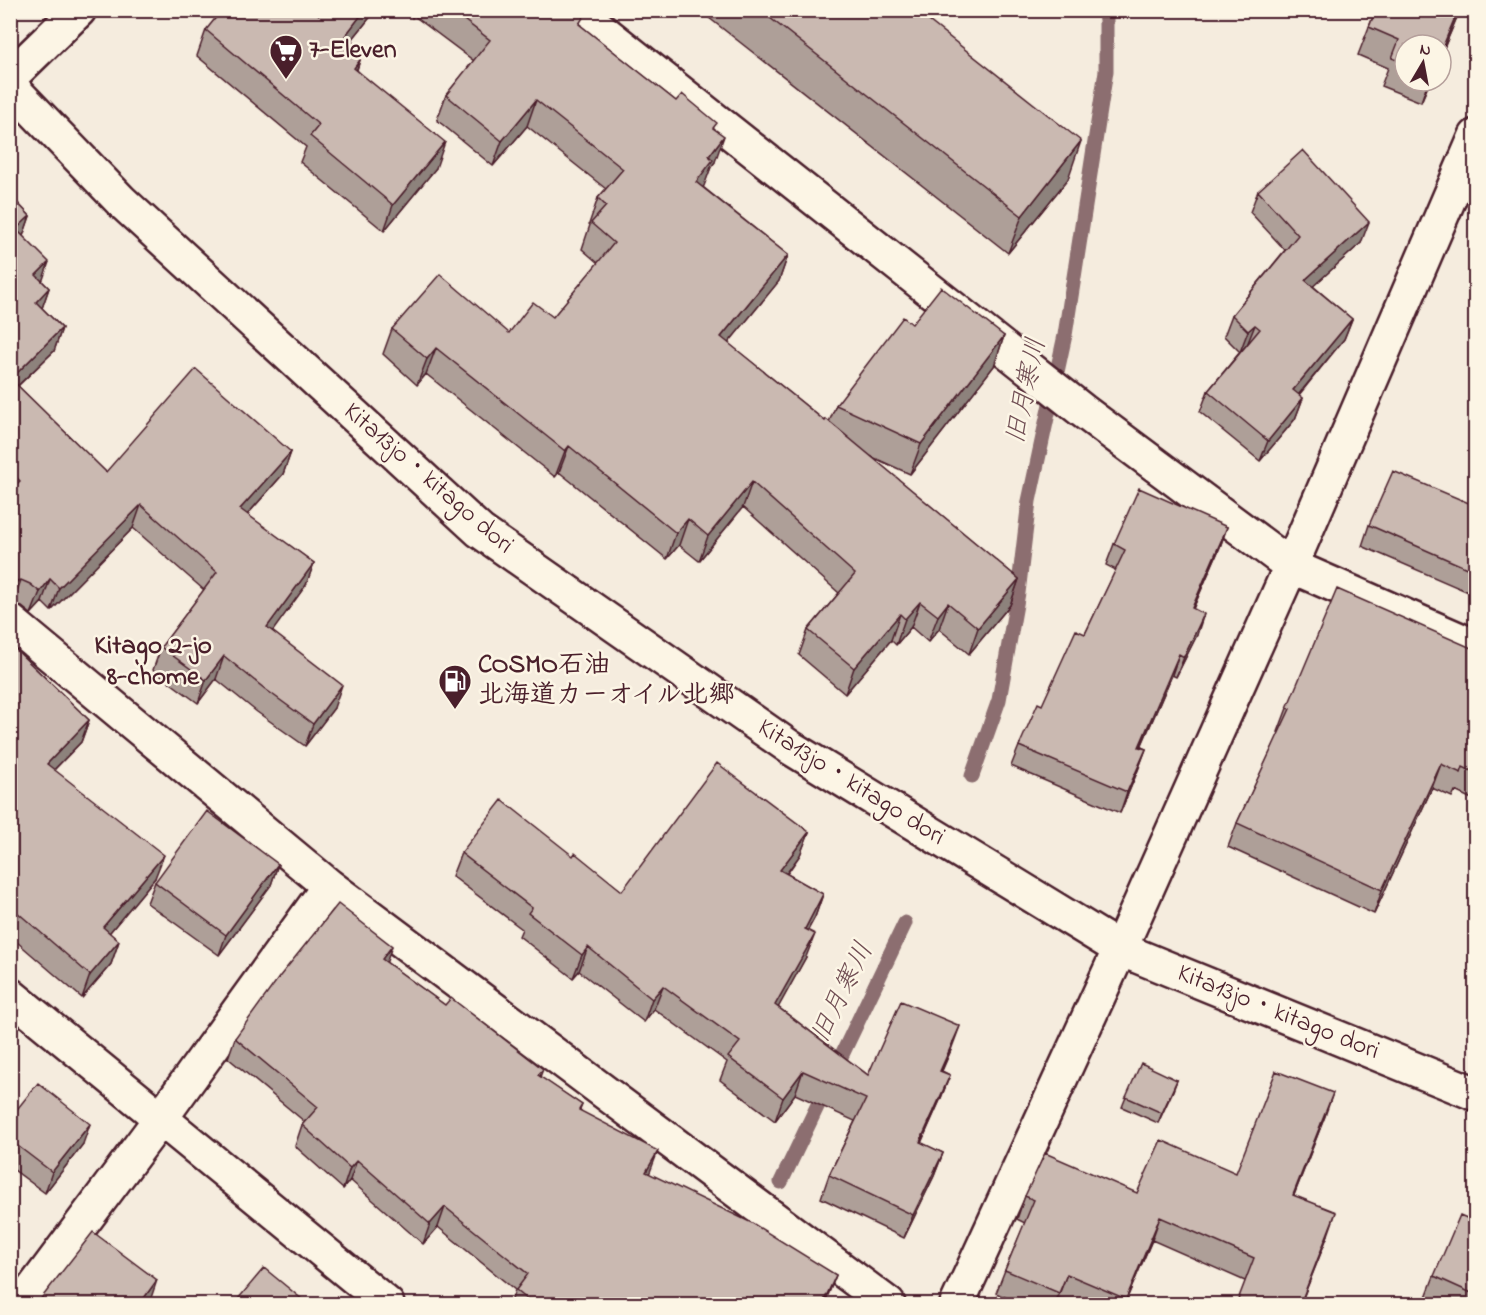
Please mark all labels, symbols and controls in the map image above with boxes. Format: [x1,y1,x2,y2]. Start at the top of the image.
place label: 7-Eleven [309,32,397,70]
supermarket icon: 7-Eleven [268,33,304,80]
north arrow [1393,33,1453,93]
text: N [1418,37,1433,63]
water label: 旧月寒川 [997,334,1057,448]
street label: Kita13jo・kitago dori [334,394,522,564]
district label: Kitago 2-jo 8-chome [94,627,212,697]
place label: COSMO石油 北海道カーオイル北郷 [478,647,734,715]
fuel station icon: COSMO石油 北海道カーオイル北郷 [437,663,473,710]
street label: Kita13jo・kitago dori [750,710,952,856]
water label: 旧月寒川 [802,936,884,1050]
street label: Kita13jo・kitago dori [1171,955,1385,1071]

